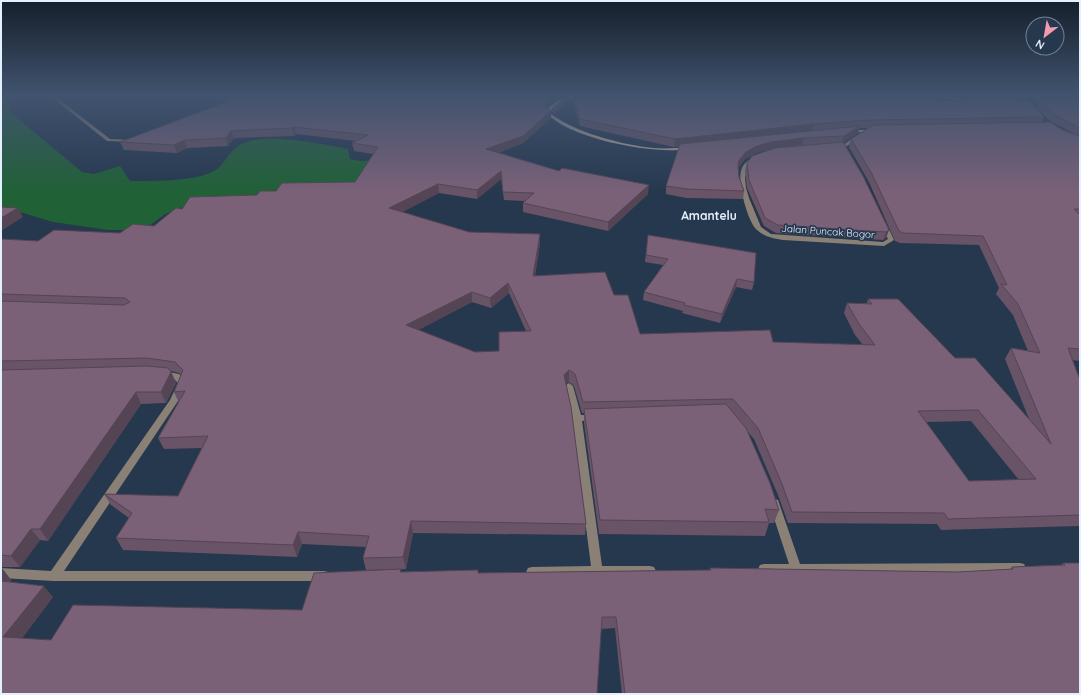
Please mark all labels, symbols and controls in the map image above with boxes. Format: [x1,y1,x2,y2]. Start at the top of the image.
north arrow [1025,16,1065,56]
text: N [1033,36,1047,53]
district label: Amantelu [681,208,737,223]
street label: Jalan Puncak Bogor [781,222,875,241]

